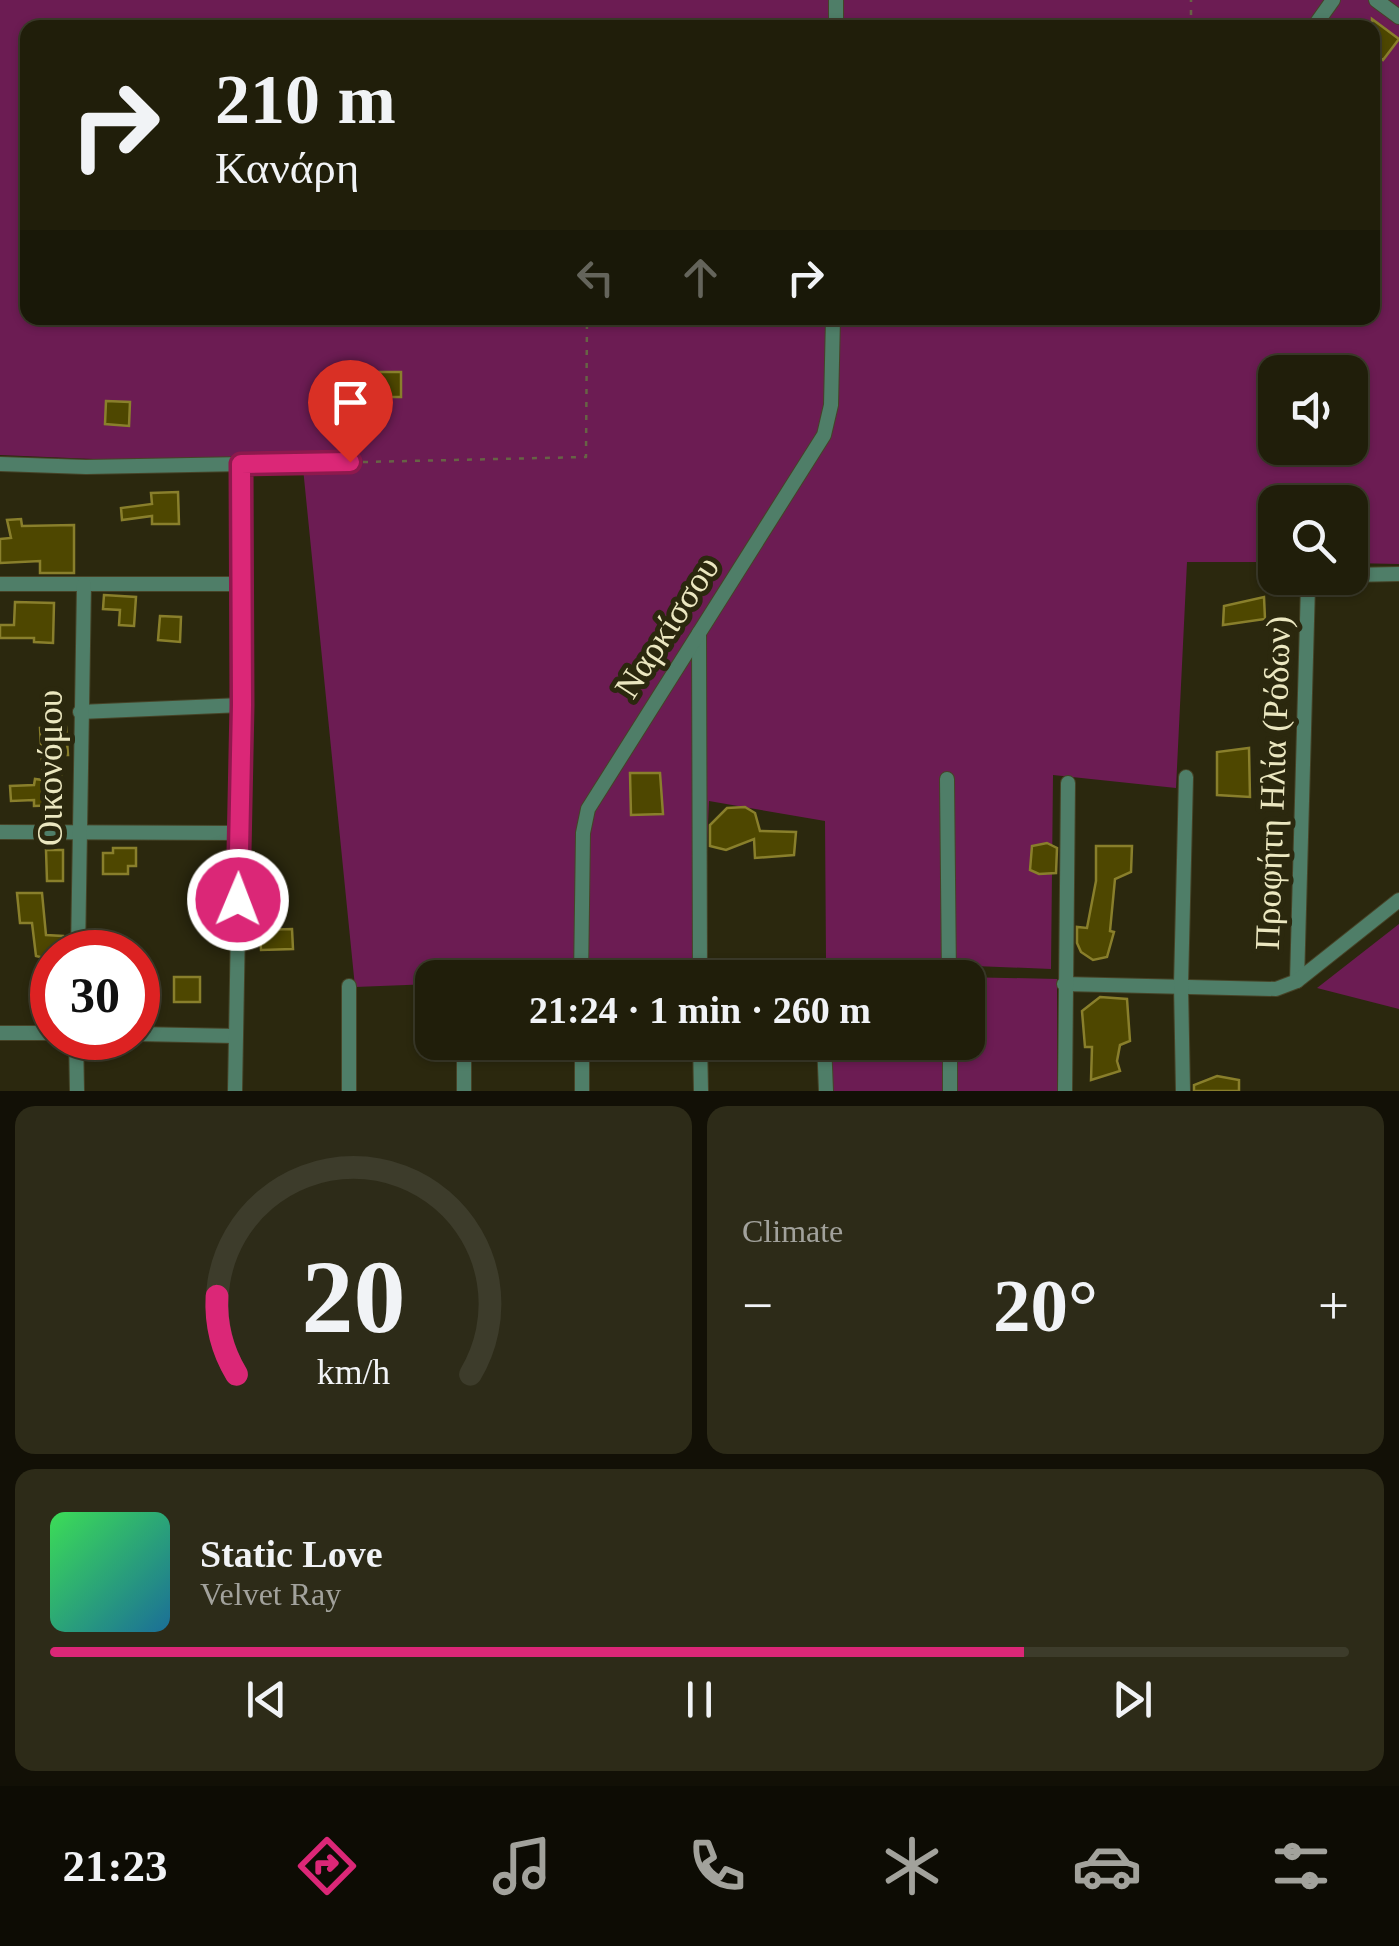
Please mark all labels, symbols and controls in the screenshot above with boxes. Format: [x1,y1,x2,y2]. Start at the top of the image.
icon: right [50,60,180,190]
text: 210 m [215,61,396,138]
text: Κανάρη [215,143,359,193]
icon: left [568,250,623,305]
icon: ahead [673,250,728,305]
icon: right [778,250,833,305]
map controls [1258,355,1368,595]
button: sound [1258,355,1368,465]
pin [308,360,393,463]
icon: arrive [323,375,378,430]
button: search [1258,485,1368,595]
street label: Ναρκίσσου [607,549,727,705]
street label: Προφήτη Ηλία (Ρόδων) [1248,615,1298,951]
street label: Οικονόμου [31,690,70,846]
position arrow [186,848,290,952]
speed limit sign: 30 [30,930,160,1060]
text: 21:24 · 1 min · 260 m [529,989,871,1031]
text: Climate [742,1213,843,1249]
text: 20 [302,1239,406,1354]
text: 20° [993,1264,1098,1347]
text: − [742,1275,773,1336]
text: + [1318,1275,1349,1336]
text: km/h [317,1352,390,1392]
text: Static Love [200,1533,383,1575]
text: Velvet Ray [200,1576,341,1612]
icon: previous [239,1672,294,1727]
icon: pause [672,1672,727,1727]
icon: next [1105,1672,1160,1727]
icon: directions [292,1831,362,1901]
icon: music [487,1831,557,1901]
icon: phone [682,1831,752,1901]
icon: climate [877,1831,947,1901]
icon: car [1072,1831,1142,1901]
icon: filters [1266,1831,1336,1901]
text: 21:23 [62,1841,167,1891]

